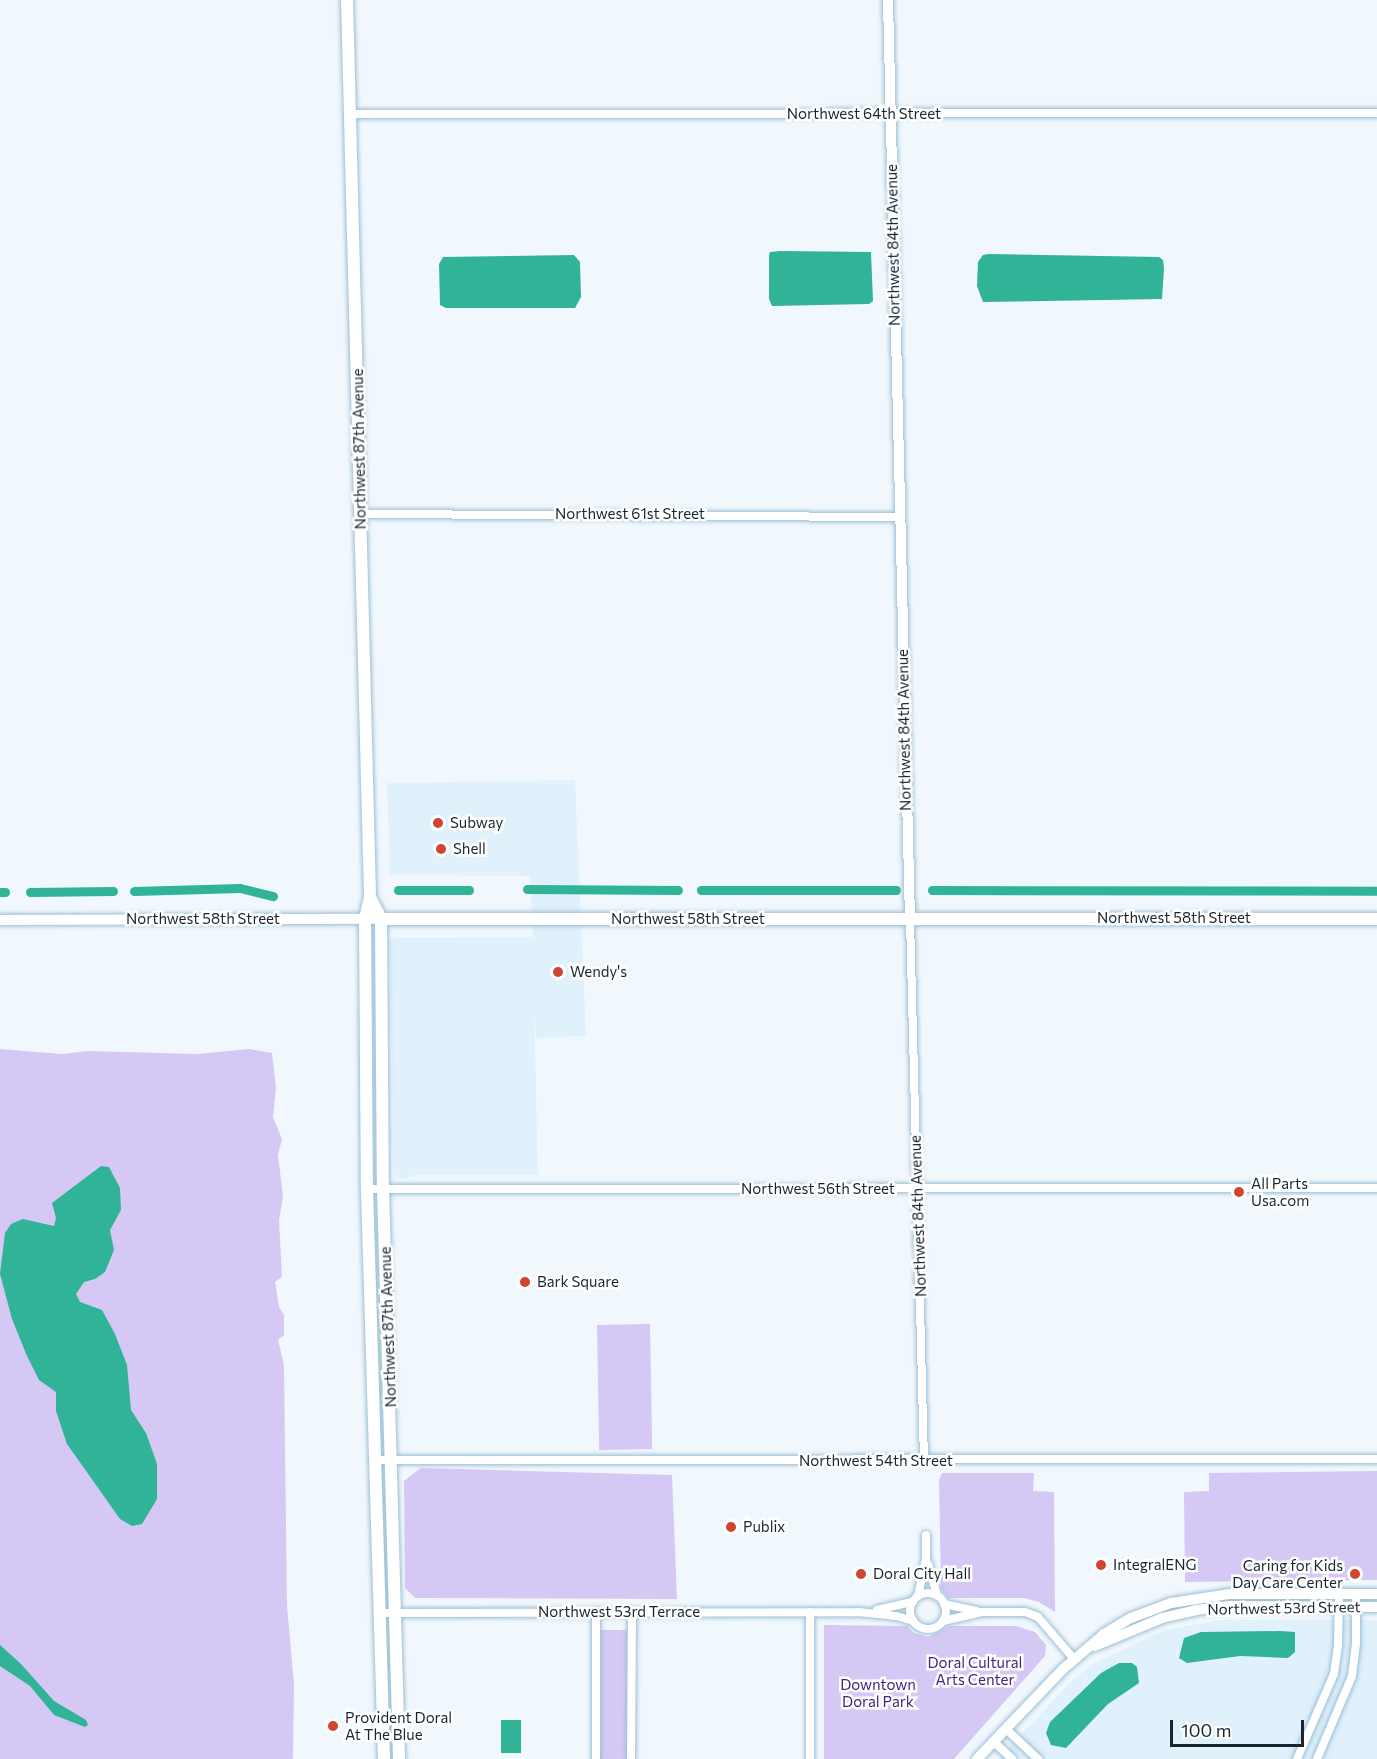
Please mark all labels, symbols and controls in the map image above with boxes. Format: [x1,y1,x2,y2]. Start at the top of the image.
street label: Northwest 64th Street [787,105,941,123]
street label: Northwest 84th Avenue [883,164,903,326]
street label: Northwest 87th Avenue [349,368,369,530]
street label: Northwest 61st Street [555,505,705,523]
street label: Northwest 84th Avenue [894,649,914,811]
place label: Subway [450,814,503,832]
marker: Subway [431,816,445,830]
place label: Shell [453,840,486,858]
marker: Shell [434,842,448,856]
street label: Northwest 58th Street [1097,909,1251,927]
street label: Northwest 58th Street [126,910,280,928]
street label: Northwest 58th Street [611,910,765,928]
place label: Wendy's [570,963,627,981]
marker: Wendy's [551,965,565,979]
street label: Northwest 84th Avenue [906,1135,930,1297]
place label: All Parts Usa.com [1251,1174,1309,1209]
street label: Northwest 56th Street [741,1180,895,1198]
marker: All Parts Usa.com [1232,1185,1246,1199]
street label: Northwest 87th Avenue [376,1246,400,1408]
place label: Bark Square [537,1273,619,1291]
marker: Bark Square [518,1275,532,1289]
street label: Northwest 54th Street [799,1452,953,1470]
place label: Publix [743,1518,785,1536]
marker: Publix [724,1520,738,1534]
place label: IntegralENG [1113,1556,1197,1574]
place label: Caring for Kids Day Care Center [1232,1556,1343,1591]
marker: IntegralENG [1094,1558,1108,1572]
place label: Doral City Hall [873,1565,971,1583]
marker: Doral City Hall [854,1567,868,1581]
marker: Caring for Kids Day Care Center [1348,1567,1362,1581]
street label: Northwest 53rd Street [1207,1598,1361,1618]
street label: Northwest 53rd Terrace [538,1603,700,1621]
park label: Doral Cultural Arts Center [928,1653,1022,1688]
park label: Downtown Doral Park [840,1675,916,1710]
place label: Provident Doral At The Blue [345,1708,452,1743]
scale bar [1173,1708,1306,1746]
marker: Provident Doral At The Blue [326,1719,340,1733]
text: 100 m [1181,1719,1231,1741]

